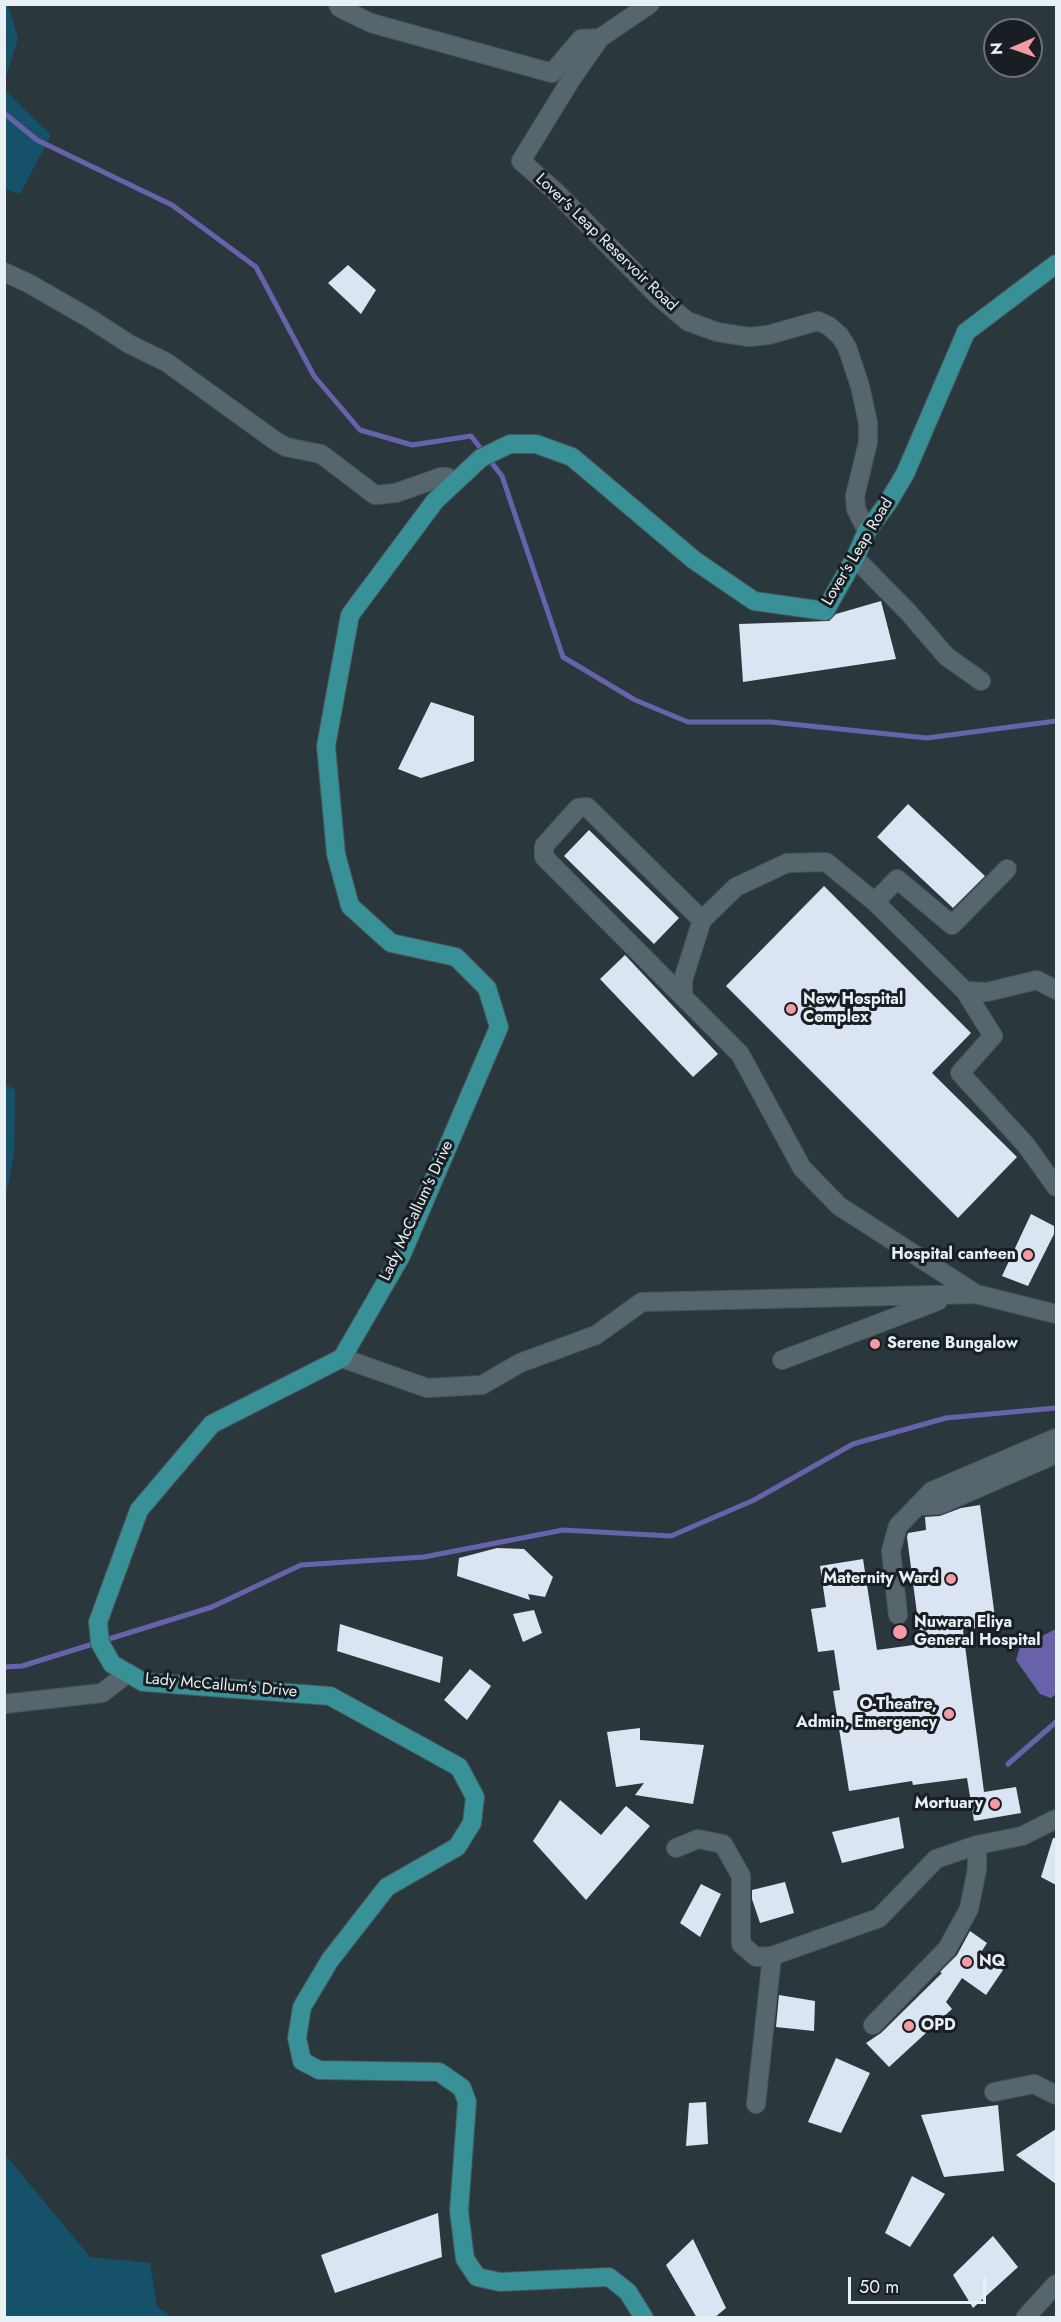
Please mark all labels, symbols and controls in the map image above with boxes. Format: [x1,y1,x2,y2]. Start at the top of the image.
north arrow [983,18,1043,78]
text: N [985,42,1008,55]
street label: Lover's Leap Reservoir Road [531,170,681,316]
street label: Lover's Leap Road [818,495,898,609]
place label: New Hospital Complex [803,990,903,1028]
marker: New Hospital Complex [784,1002,798,1016]
street label: Lady McCallum's Drive [376,1138,458,1284]
place label: Hospital canteen [891,1245,1016,1265]
marker: Hospital canteen [1021,1248,1035,1262]
place label: Serene Bungalow [887,1334,1018,1354]
marker: Serene Bungalow [868,1337,882,1351]
place label: Maternity Ward [823,1569,939,1589]
marker: Maternity Ward [944,1572,958,1586]
place label: Nuwara Eliya General Hospital [914,1613,1041,1651]
marker: Nuwara Eliya General Hospital [891,1623,909,1641]
street label: Lady McCallum's Drive [144,1670,298,1702]
place label: O-Theatre, Admin, Emergency [796,1695,937,1733]
marker: O-Theatre, Admin, Emergency [942,1707,956,1721]
place label: Mortuary [914,1794,983,1814]
marker: Mortuary [988,1797,1002,1811]
place label: NQ [979,1952,1006,1972]
marker: NQ [960,1955,974,1969]
place label: OPD [921,2016,956,2036]
marker: OPD [902,2019,916,2033]
scale bar [851,2265,989,2303]
text: 50 m [859,2274,899,2300]

